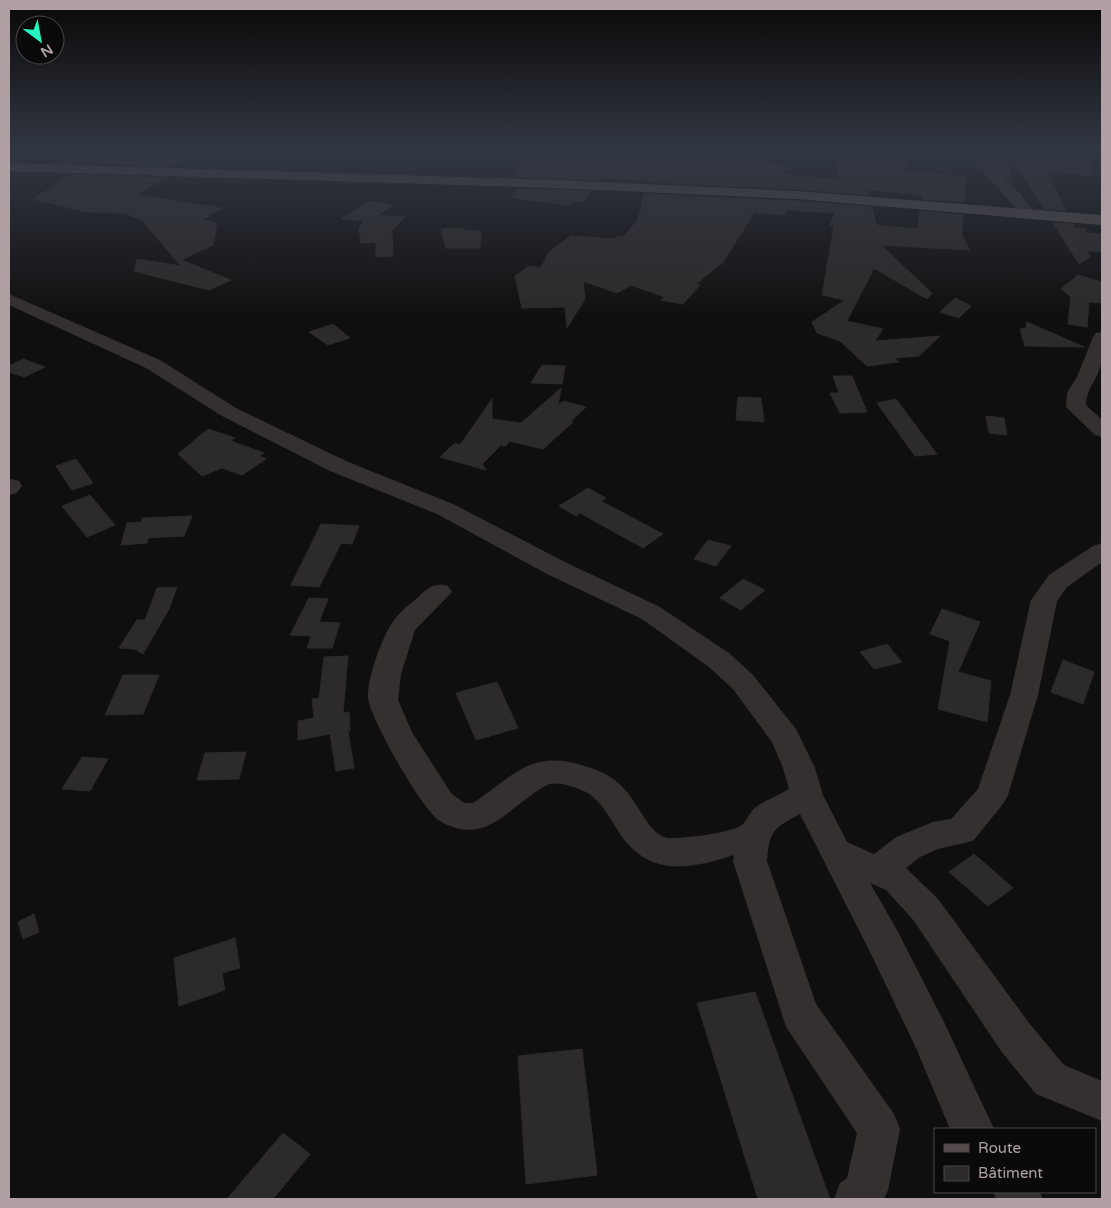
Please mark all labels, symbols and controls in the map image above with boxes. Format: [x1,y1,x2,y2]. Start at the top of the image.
north arrow [15,15,65,65]
text: N [37,40,56,61]
legend [934,1128,1096,1193]
text: Route [978,1139,1021,1157]
text: Bâtiment [978,1164,1043,1182]

